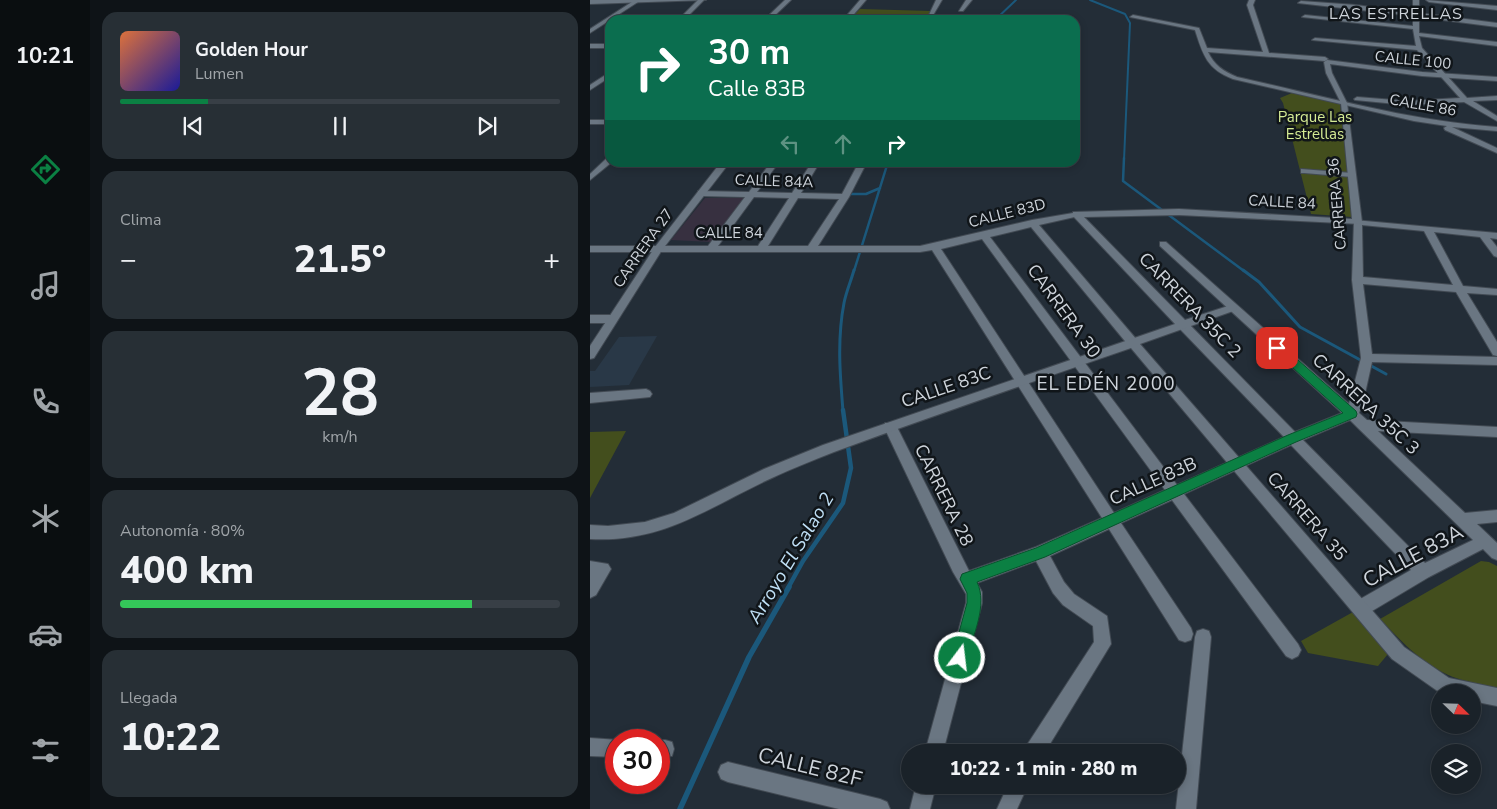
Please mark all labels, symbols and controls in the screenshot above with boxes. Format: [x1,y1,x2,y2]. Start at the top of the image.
district label: LAS ESTRELLAS [1329,3,1463,25]
text: 30 m [708,29,790,76]
icon: right [625,35,690,100]
text: Golden Hour [195,37,308,63]
text: 10:21 [16,41,74,71]
street label: CALLE 100 [1374,46,1452,74]
text: Lumen [195,63,244,85]
text: Calle 83B [708,74,806,104]
street label: CALLE 86 [1388,89,1458,121]
park label: Parque Las Estrellas [1278,107,1352,144]
icon: previous [179,112,207,140]
icon: pause [326,112,354,140]
icon: next [473,112,501,140]
icon: left [776,130,804,158]
icon: ahead [829,130,857,158]
icon: right [882,130,910,158]
icon: directions [28,152,63,187]
street label: CARRERA 36 [1323,157,1351,251]
street label: CALLE 84A [734,170,814,192]
street label: CALLE 84 [1248,190,1316,214]
street label: CALLE 83D [966,194,1048,232]
street label: CARRERA 27 [608,204,678,292]
text: Clima [120,209,161,231]
street label: CALLE 84 [695,223,763,243]
text: 21.5° [294,234,386,285]
text: − [120,241,137,279]
text: + [543,241,560,279]
street label: CARRERA 35C 2 [1133,247,1247,363]
street label: CARRERA 30 [1022,259,1106,363]
icon: music [28,268,63,303]
pin [1256,327,1298,369]
icon: arrive [1263,334,1291,362]
street label: CARRERA 35C 3 [1307,348,1425,460]
text: 28 [301,349,379,438]
street label: CALLE 83C [898,360,994,414]
district label: EL EDÉN 2000 [1036,371,1176,397]
icon: phone [28,384,63,419]
text: km/h [322,426,358,448]
street label: CARRERA 28 [909,440,979,550]
street label: CALLE 83B [1105,451,1201,511]
street label: CARRERA 35 [1262,466,1352,566]
water label: Arroyo El Salao 2 [741,488,840,629]
icon: climate [28,501,63,536]
street label: CALLE 83A [1358,518,1468,594]
text: Autonomía · 80% [120,520,245,542]
text: 400 km [120,545,254,596]
icon: car [28,617,63,652]
position arrow [933,631,985,683]
north arrow [1431,684,1481,734]
map controls [1431,684,1481,794]
text: Llegada [120,687,178,709]
text: 10:22 [120,712,221,763]
speed limit sign: 30 [605,729,670,794]
icon: filters [28,733,63,768]
street label: CALLE 82F [755,741,865,793]
button: layers [1431,744,1481,794]
text: 10:22 · 1 min · 280 m [950,756,1137,782]

